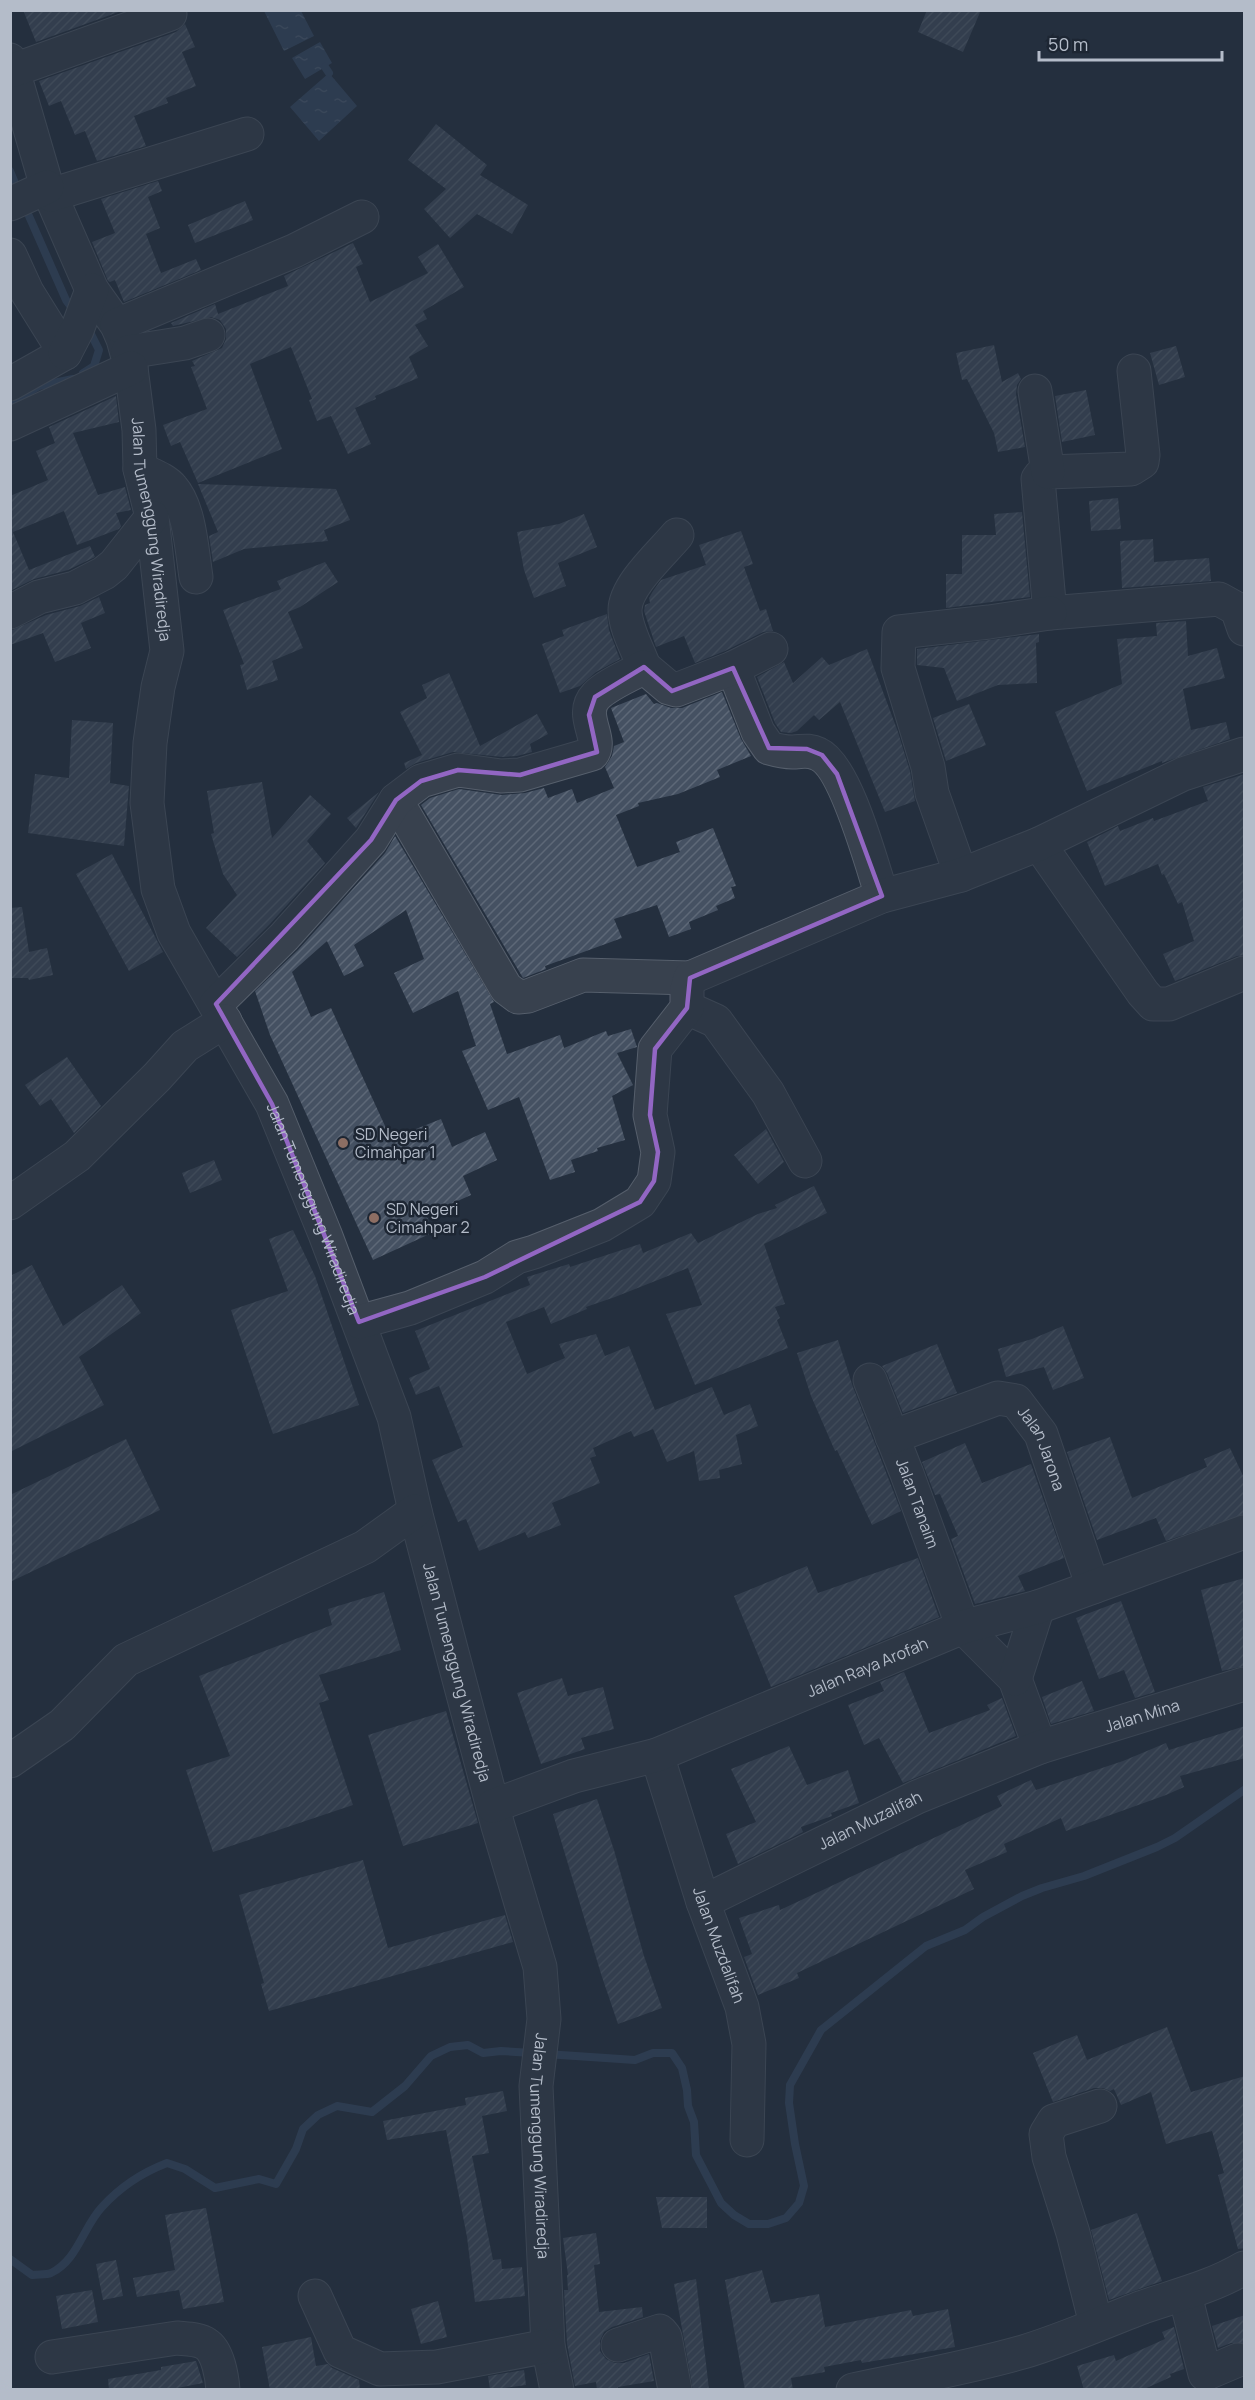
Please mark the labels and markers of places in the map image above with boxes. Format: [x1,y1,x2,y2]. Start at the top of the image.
place label: SD Negeri Cimahpar 1 [355,1123,436,1163]
marker: SD Negeri Cimahpar 1 [336,1136,350,1150]
place label: SD Negeri Cimahpar 2 [386,1198,470,1238]
marker: SD Negeri Cimahpar 2 [367,1211,381,1225]

